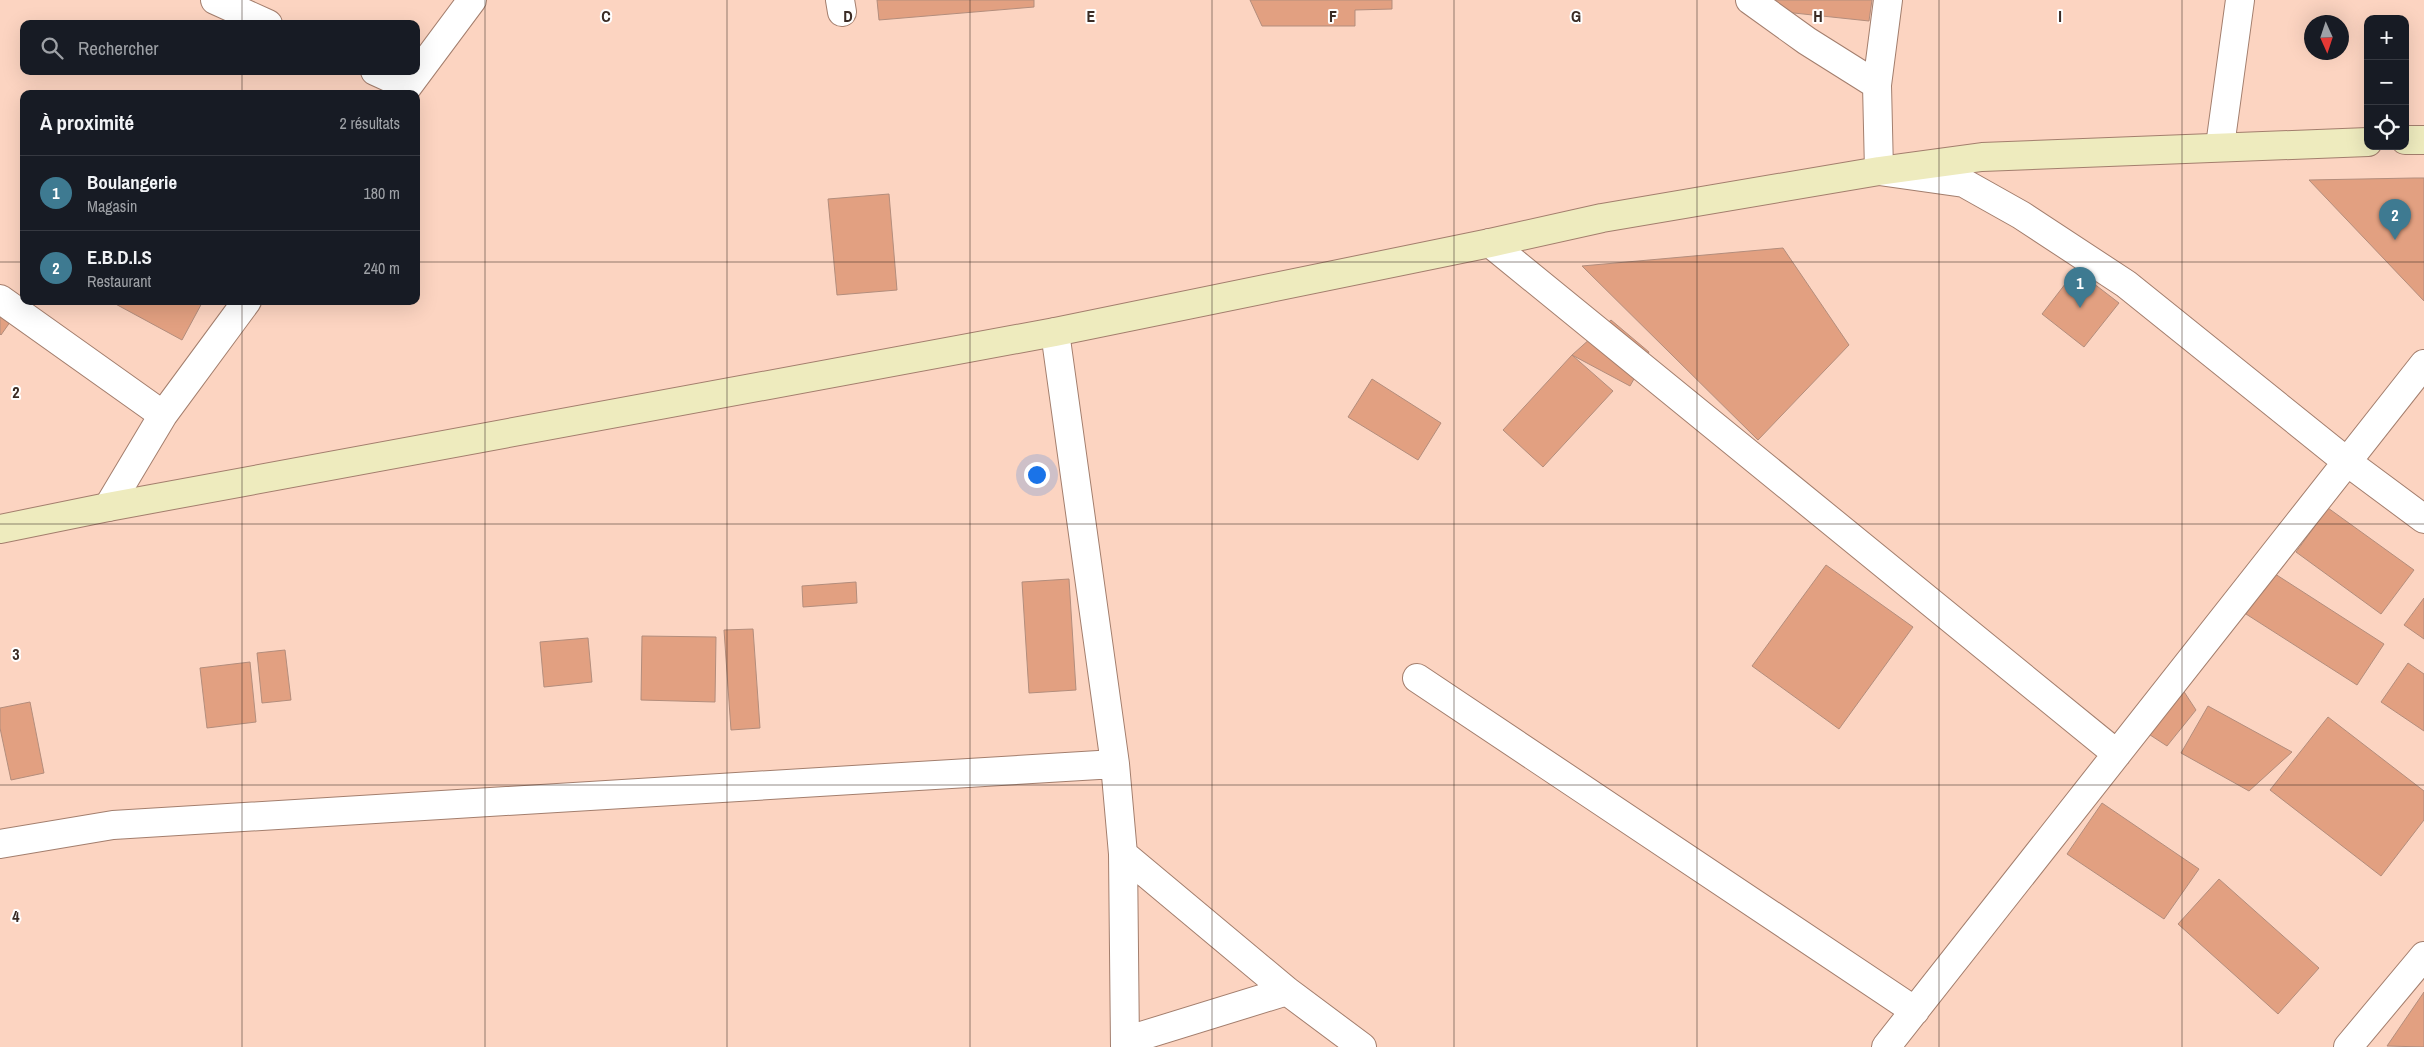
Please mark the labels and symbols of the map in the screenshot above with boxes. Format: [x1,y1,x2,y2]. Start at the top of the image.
text: C [601,5,611,27]
text: D [843,5,853,27]
text: E [1087,5,1096,27]
text: F [1329,5,1337,27]
text: G [1571,5,1581,27]
text: H [1813,5,1823,27]
text: I [2058,5,2062,27]
north arrow [2304,15,2349,60]
pin: 2 [2379,199,2411,240]
pin: 1 [2064,267,2096,308]
text: 2 [12,381,20,403]
your location [1024,462,1050,488]
text: 3 [12,643,20,665]
text: 4 [12,905,20,927]

